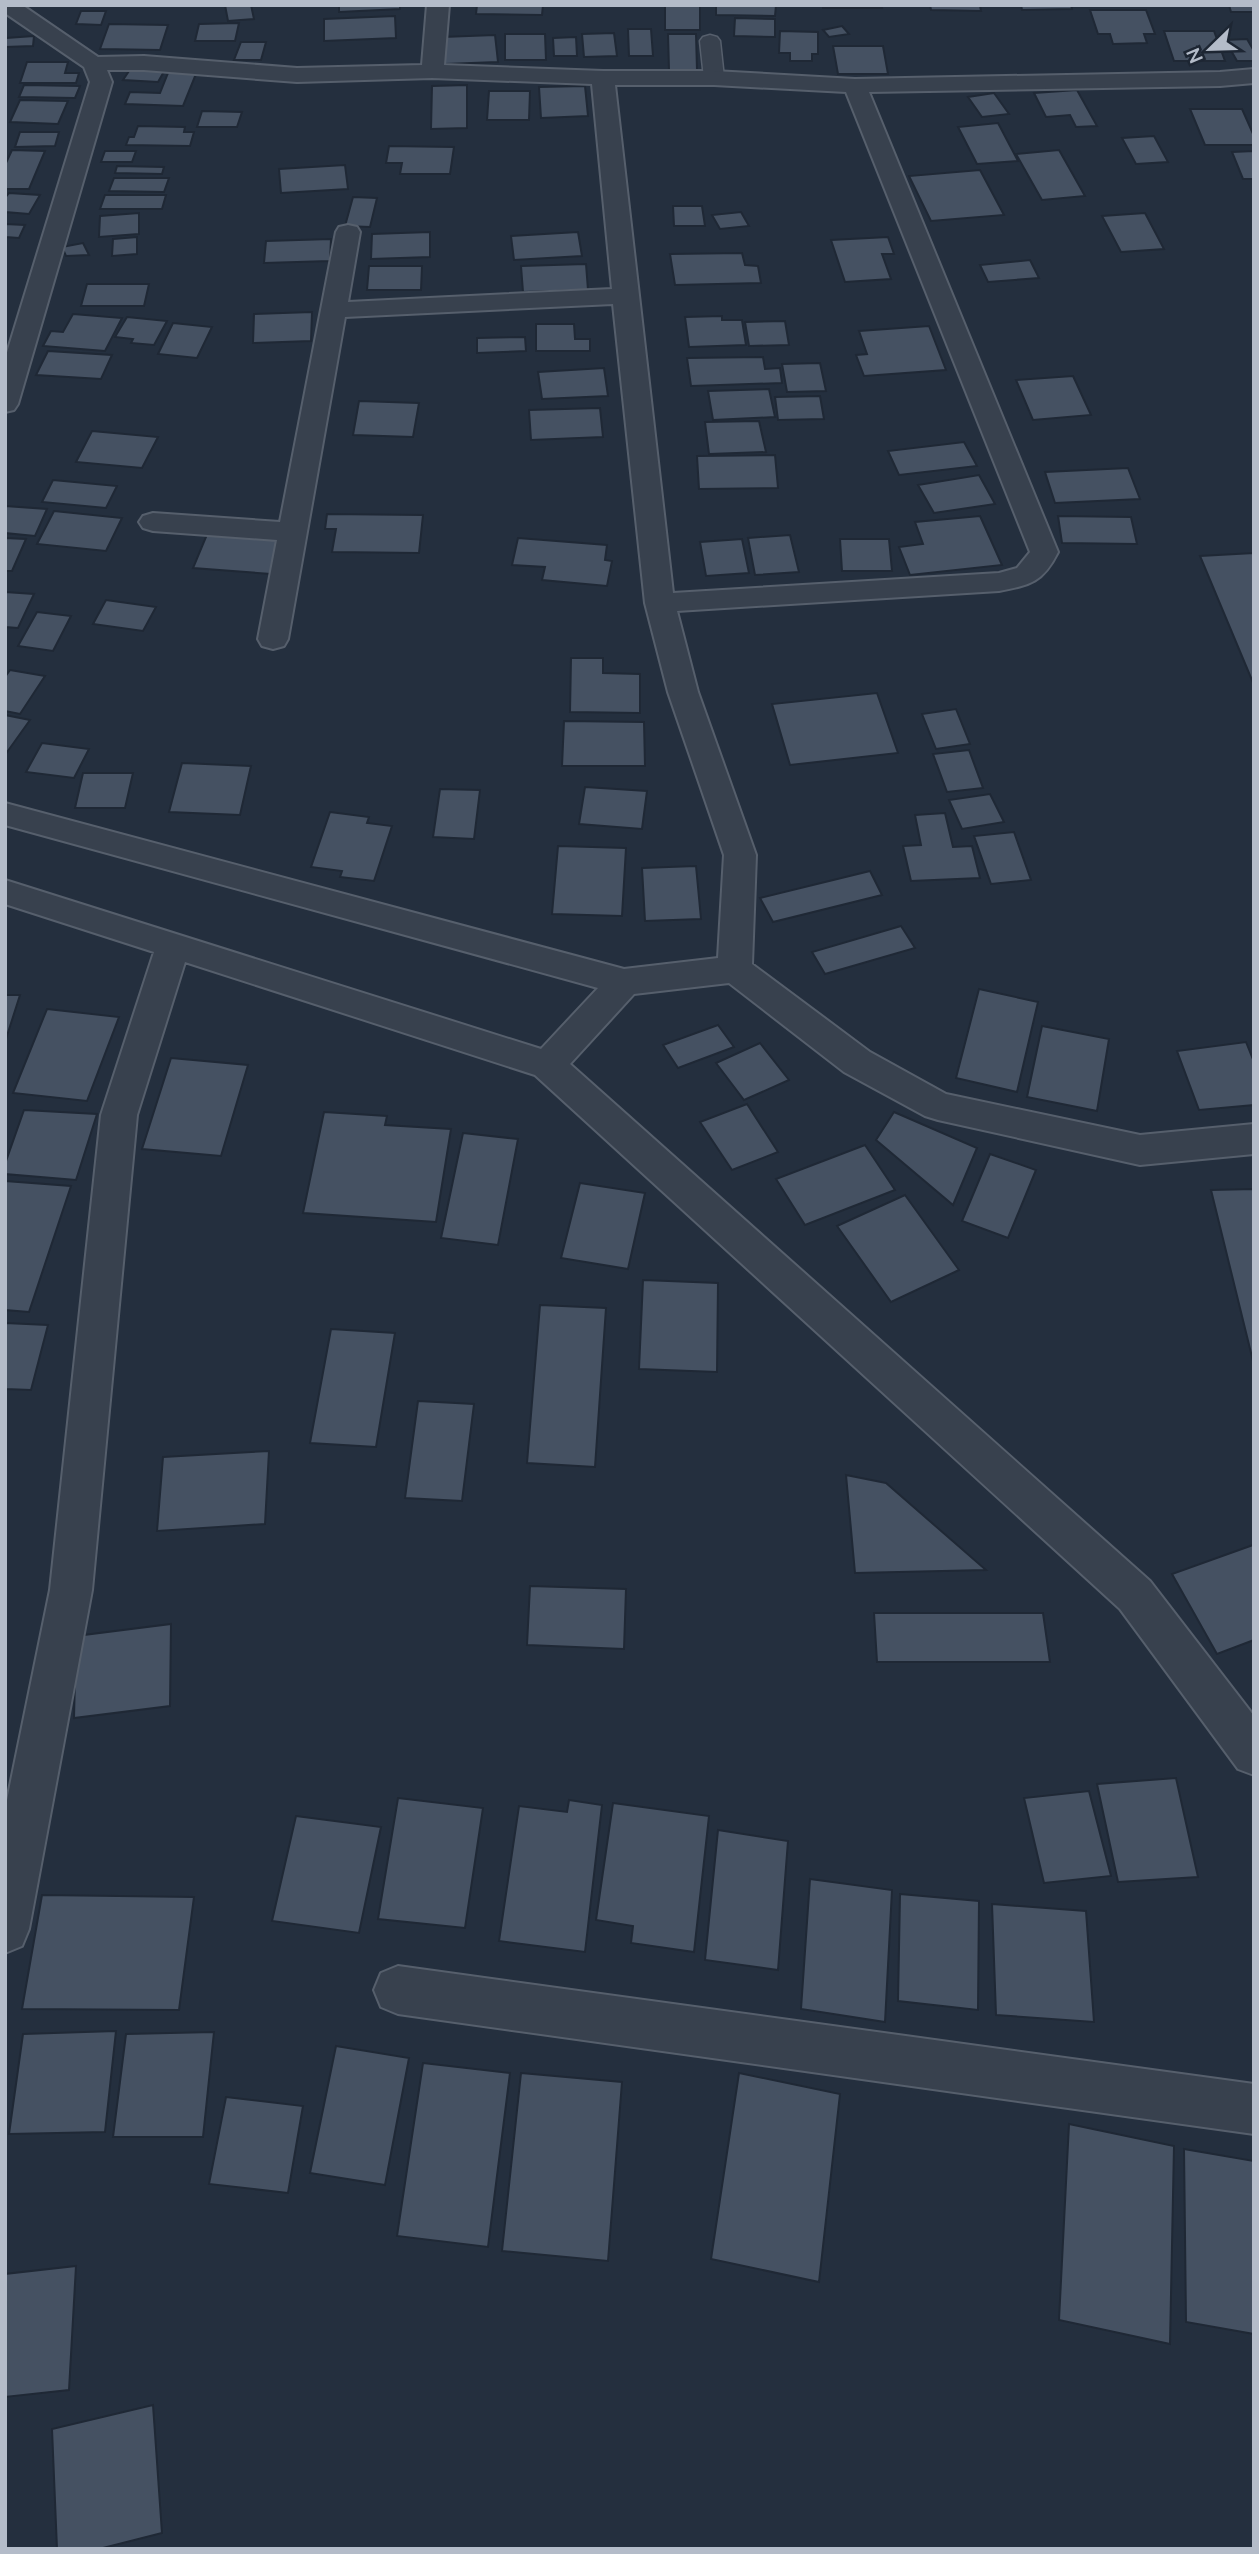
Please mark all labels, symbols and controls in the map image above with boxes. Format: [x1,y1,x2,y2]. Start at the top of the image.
north arrow [1175,14,1245,84]
text: N [1181,44,1210,67]

